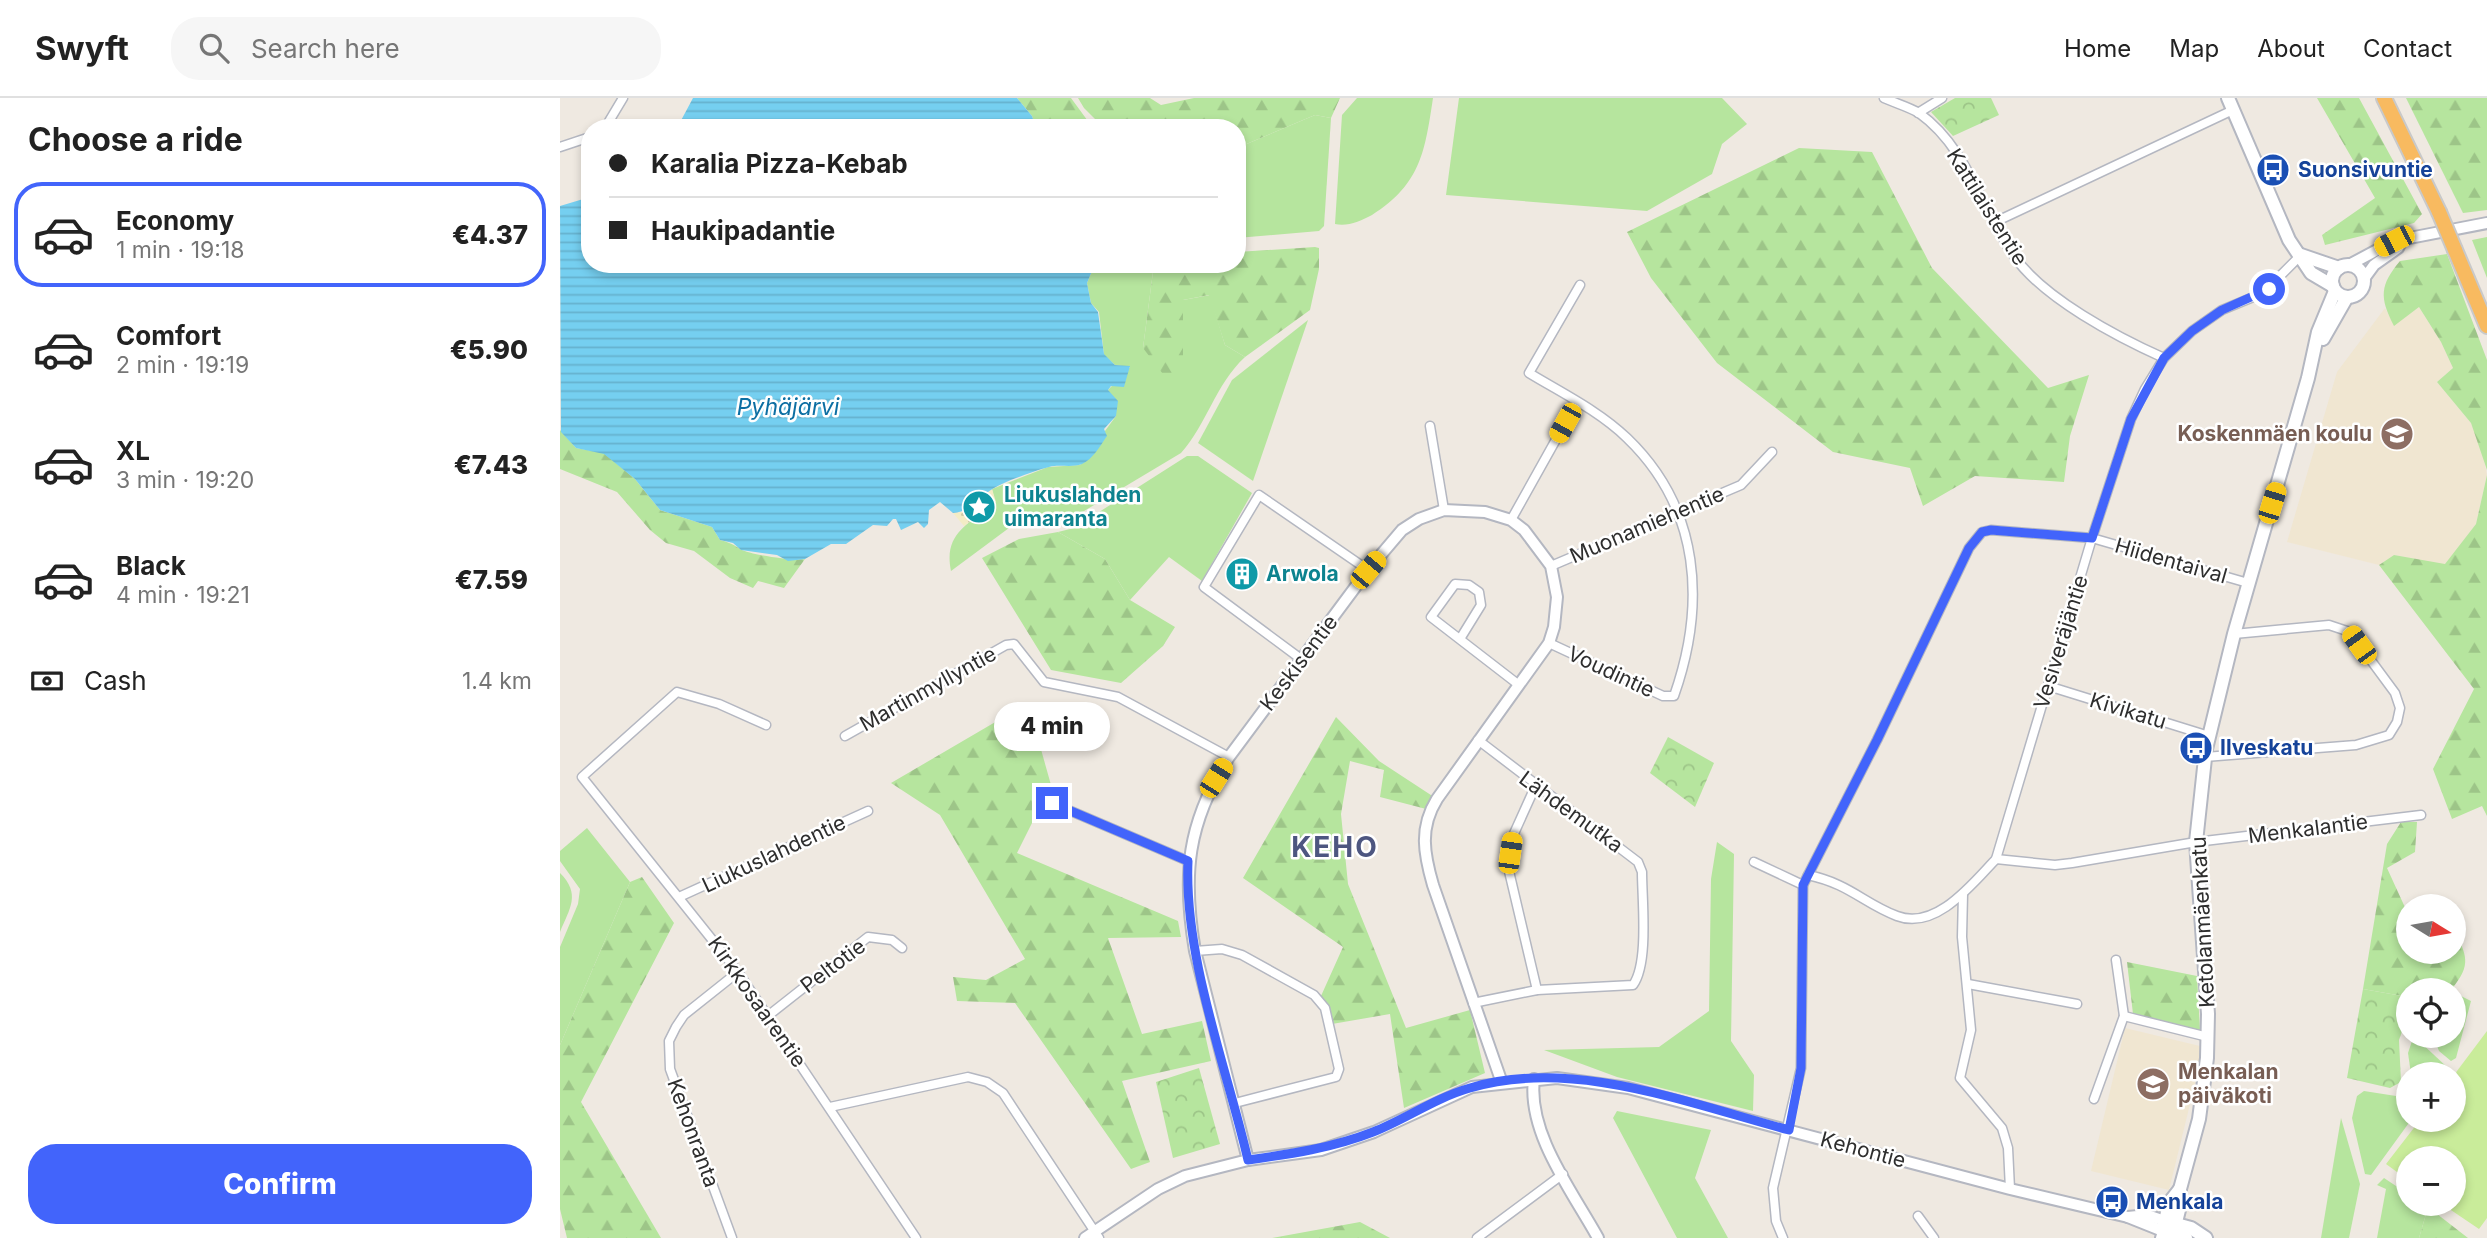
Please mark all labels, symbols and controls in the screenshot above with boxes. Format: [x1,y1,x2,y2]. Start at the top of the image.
search box [171,17,661,80]
text: Swyft [35,28,129,68]
icon: search [195,29,233,67]
text: Search here [251,33,400,64]
text: Home [2064,34,2131,63]
text: Map [2169,34,2219,63]
text: About [2257,34,2325,63]
text: Contact [2363,34,2452,63]
text: Choose a ride [28,120,243,159]
street label: Kattilaistentie [1942,144,2033,270]
text: Karalia Pizza-Kebab [651,148,908,179]
bus stop icon: Suonsivuntie [2254,151,2292,189]
place label: Suonsivuntie [2298,157,2433,182]
icon: car [32,203,95,266]
text: Economy [116,205,234,236]
text: Haukipadantie [651,215,835,246]
text: €4.37 [452,219,528,250]
car [2371,222,2418,260]
text: 1 min · 19:18 [116,236,245,264]
route start [2253,273,2285,305]
icon: car [32,318,95,381]
text: Comfort [116,320,221,351]
text: €5.90 [450,334,528,365]
text: 2 min · 19:19 [116,351,249,379]
water label: Pyhäjärvi [737,393,840,421]
car [1546,400,1585,446]
school or university icon: Koskenmäen koulu [2378,415,2416,453]
place label: Koskenmäen koulu [2177,421,2372,446]
icon: car [32,433,95,496]
text: XL [116,435,150,466]
text: €7.43 [454,449,528,480]
text: 3 min · 19:20 [116,466,254,494]
car [2256,480,2289,526]
street label: Muonamiehentie [1566,481,1728,568]
place label: Liukuslahden uimaranta [1004,482,1141,531]
place icon: Liukuslahden uimaranta [960,488,998,526]
street label: Hiidentaival [2112,533,2230,588]
car [1347,547,1390,593]
icon: car [32,548,95,611]
text: Black [116,550,186,581]
building icon: Arwola [1223,555,1261,593]
place label: Arwola [1266,561,1339,586]
text: €7.59 [455,564,528,595]
street label: Vesiveräjäntie [2028,572,2093,712]
text: 4 min · 19:21 [116,581,250,609]
street label: Keskisentie [1255,610,1343,715]
car [2339,622,2380,668]
street label: Martinmyllyntie [855,641,1000,736]
street label: Voudintie [1564,641,1659,703]
icon: cash [28,662,66,700]
text: Cash [84,665,147,696]
text: 1.4 km [462,667,532,695]
street label: Kivikatu [2087,687,2170,734]
callout: 4 min [994,702,1110,750]
text: 4 min [1020,712,1084,740]
bus stop icon: Ilveskatu [2177,729,2215,767]
place label: Ilveskatu [2220,735,2313,760]
car [1196,755,1237,801]
street label: Lähdemutka [1515,766,1628,858]
route end [1036,787,1068,819]
street label: Liukuslahdentie [698,809,850,898]
street label: Menkalantie [2247,809,2369,848]
district label: KEHO [1291,830,1379,864]
car [1497,831,1524,875]
street label: Ketolanmäenkatu [2186,836,2219,1008]
north arrow [2396,894,2466,964]
map controls [2396,894,2466,1216]
street label: Kirkkosaarentie [703,931,812,1072]
street label: Peltotie [795,933,870,998]
button: locate [2396,978,2466,1048]
place label: Menkalan päiväkoti [2178,1059,2278,1108]
button: + [2396,1062,2466,1132]
school or university icon: Menkalan päiväkoti [2134,1065,2172,1103]
street label: Kehonranta [662,1075,725,1191]
street label: Kehontie [1818,1126,1908,1173]
button: Confirm [28,1144,532,1224]
button: − [2396,1146,2466,1216]
bus stop icon: Menkala [2093,1183,2131,1221]
place label: Menkala [2136,1189,2223,1214]

